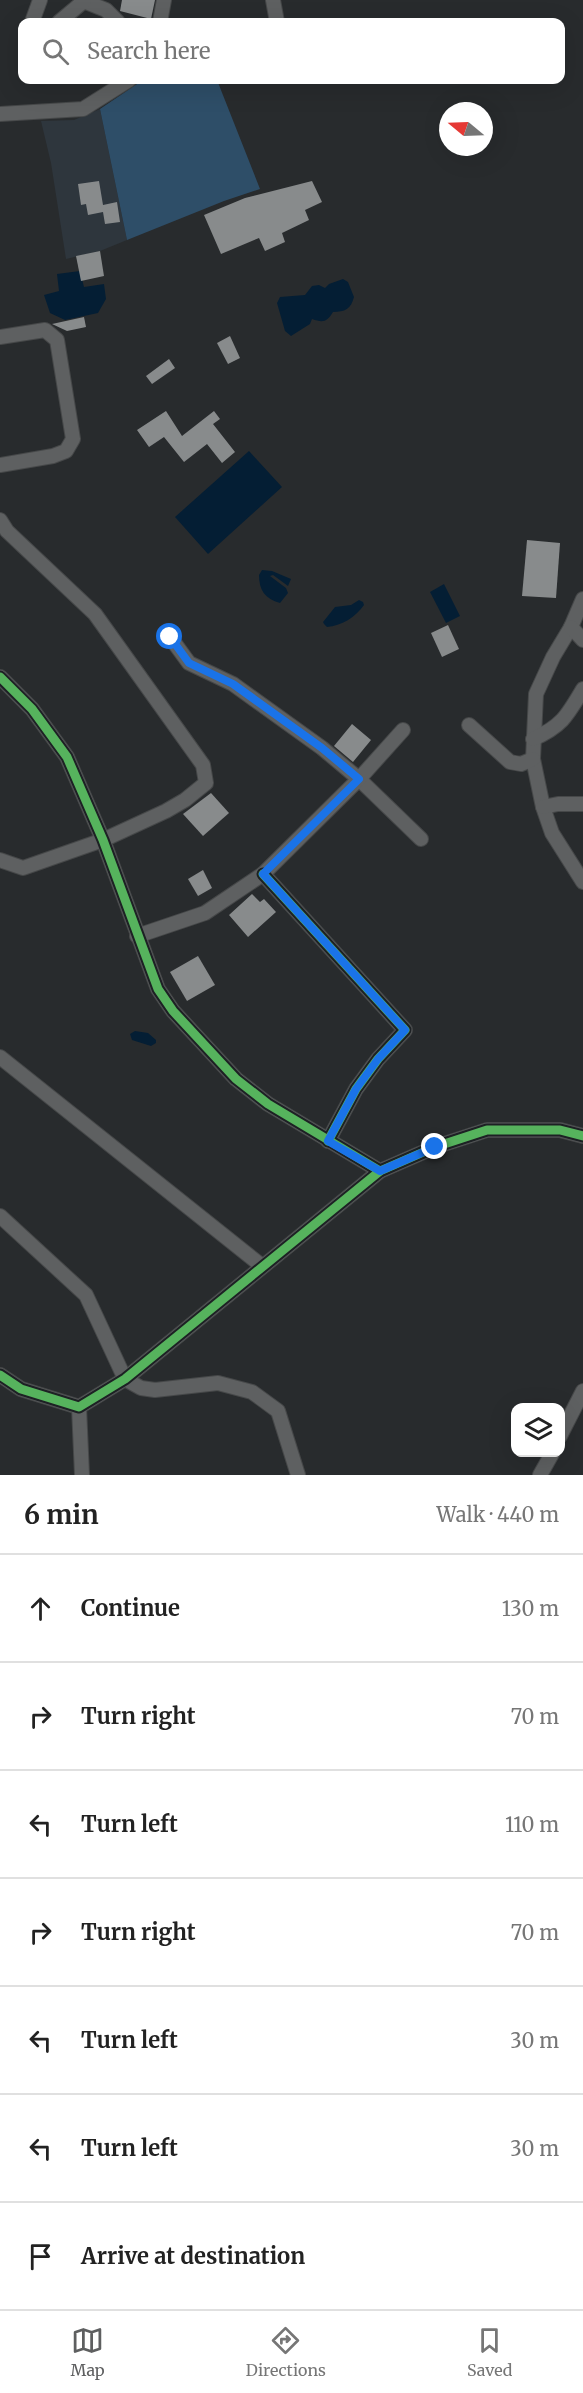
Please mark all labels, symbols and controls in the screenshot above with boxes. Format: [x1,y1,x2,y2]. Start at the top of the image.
search box [18,18,565,84]
icon: search [39,35,72,68]
text: Search here [87,37,210,65]
north arrow [439,102,493,156]
route start [156,623,182,649]
route end [421,1133,447,1159]
map controls [511,1403,565,1457]
button: layers [511,1403,565,1457]
text: 6 min [24,1498,99,1531]
text: Walk · 440 m [437,1502,559,1527]
icon: ahead [24,1592,57,1625]
text: Continue [81,1594,180,1622]
text: 130 m [502,1596,559,1621]
icon: right [24,1700,57,1733]
text: Turn right [81,1702,195,1730]
text: 70 m [511,1704,559,1729]
icon: left [24,1808,57,1841]
text: Turn left [81,1810,178,1838]
text: 110 m [505,1812,559,1837]
icon: right [24,1916,57,1949]
text: Turn right [81,1918,195,1946]
text: 70 m [511,1920,559,1945]
icon: left [24,2024,57,2057]
text: Turn left [81,2026,178,2054]
text: 30 m [510,2028,559,2053]
icon: left [24,2132,57,2165]
text: Turn left [81,2134,178,2162]
text: 30 m [510,2136,559,2161]
icon: arrive [24,2240,57,2273]
text: Arrive at destination [81,2242,305,2270]
tab: Map [71,2324,105,2380]
tab: Directions [246,2324,326,2380]
tab: Saved [467,2324,512,2380]

